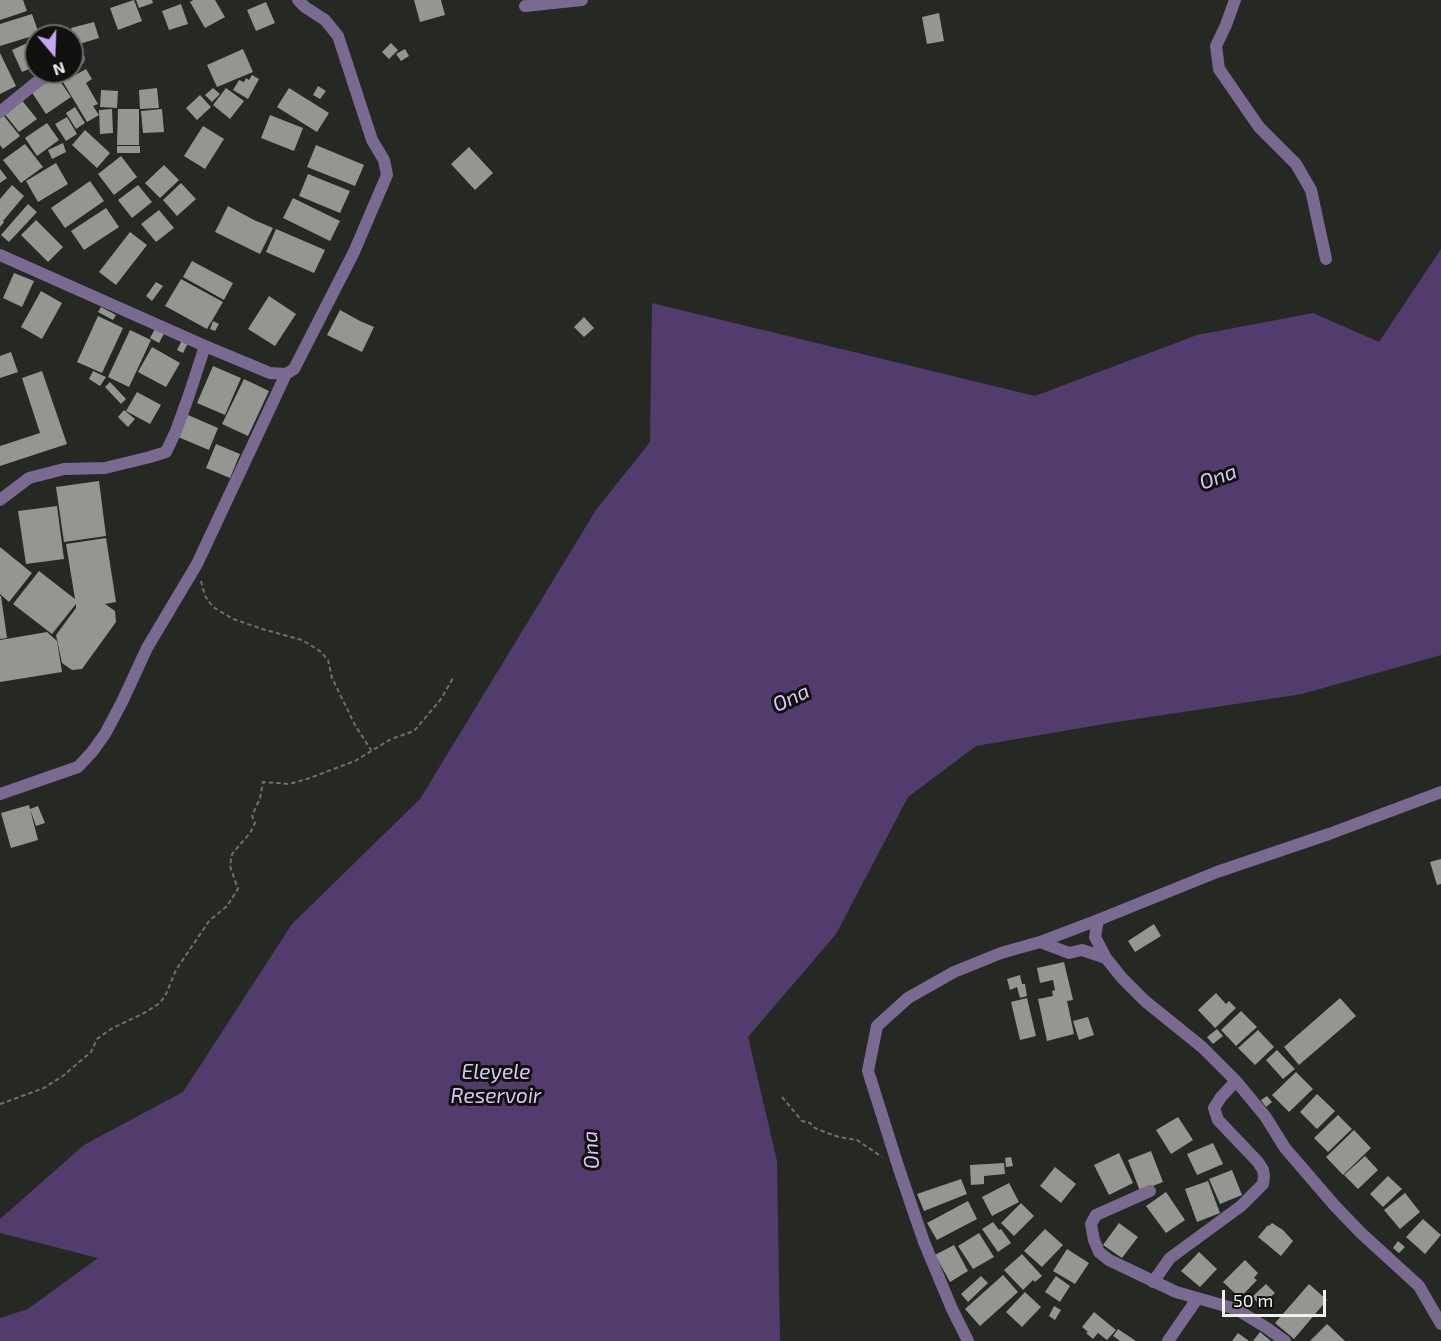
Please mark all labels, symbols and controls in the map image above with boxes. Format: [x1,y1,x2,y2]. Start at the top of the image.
north arrow [24,24,84,84]
text: N [51,59,68,80]
water label: Ona [1196,459,1240,495]
water label: Ona [768,679,814,717]
water label: Eleyele Reservoir [451,1059,541,1109]
water label: Ona [577,1130,605,1170]
scale bar [1225,1278,1328,1316]
text: 50 m [1233,1289,1273,1311]

